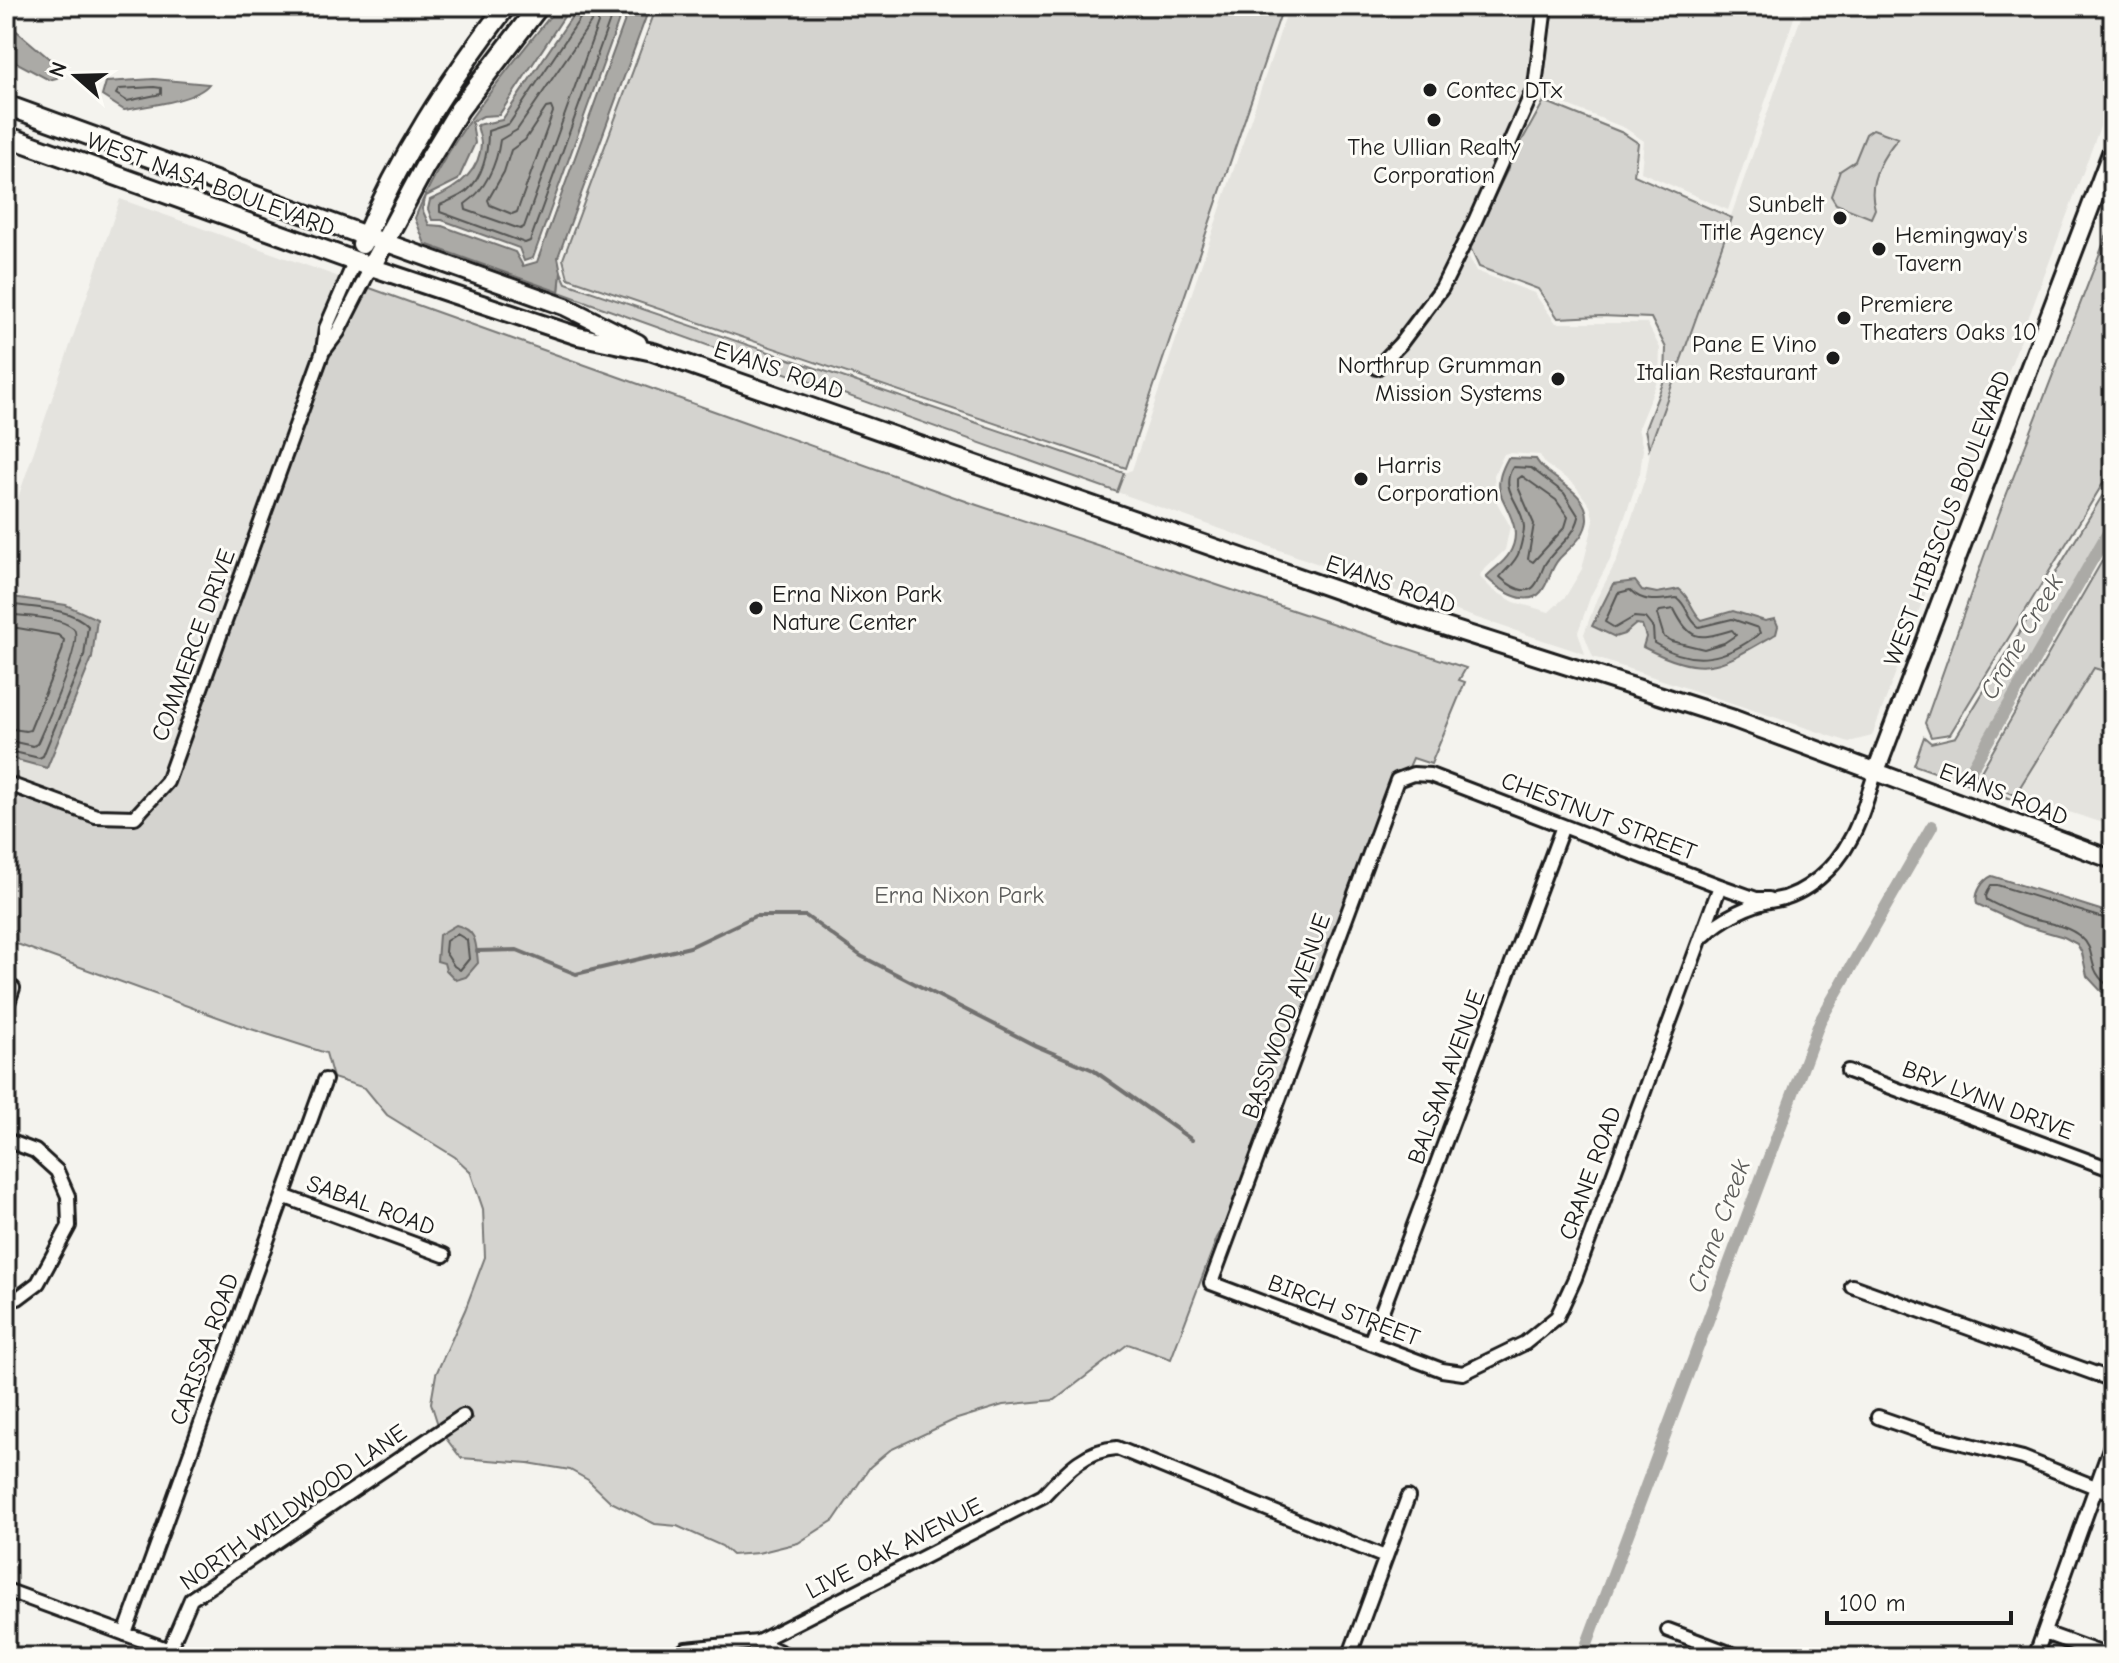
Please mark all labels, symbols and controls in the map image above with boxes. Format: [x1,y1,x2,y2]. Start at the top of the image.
north arrow [36,36,116,116]
text: N [43,58,73,81]
place label: Contec DTx [1446,76,1563,104]
marker: Contec DTx [1421,81,1439,99]
marker: The Ullian Realty Corporation [1425,111,1443,129]
street label: WEST NASA BOULEVARD [83,126,339,242]
place label: The Ullian Realty Corporation [1348,133,1521,189]
place label: Sunbelt Title Agency [1700,190,1825,246]
marker: Sunbelt Title Agency [1831,209,1849,227]
place label: Hemingway's Tavern [1895,221,2027,277]
marker: Hemingway's Tavern [1870,240,1888,258]
place label: Premiere Theaters Oaks 10 [1860,290,2037,346]
marker: Premiere Theaters Oaks 10 [1835,309,1853,327]
place label: Pane E Vino Italian Restaurant [1636,330,1818,386]
street label: EVANS ROAD [710,335,848,405]
marker: Pane E Vino Italian Restaurant [1824,349,1842,367]
place label: Northrup Grumman Mission Systems [1337,351,1542,407]
street label: WEST HIBISCUS BOULEVARD [1878,366,2016,670]
marker: Northrup Grumman Mission Systems [1549,370,1567,388]
place label: Harris Corporation [1377,451,1499,507]
marker: Harris Corporation [1352,470,1370,488]
street label: COMMERCE DRIVE [145,545,241,745]
street label: EVANS ROAD [1322,549,1460,619]
water label: Crane Creek [1974,569,2070,705]
place label: Erna Nixon Park Nature Center [772,580,942,636]
marker: Erna Nixon Park Nature Center [747,599,765,617]
street label: EVANS ROAD [1936,757,2072,831]
street label: CHESTNUT STREET [1497,766,1701,866]
park label: Erna Nixon Park [874,881,1044,909]
street label: BASSWOOD AVENUE [1236,910,1336,1122]
street label: BALSAM AVENUE [1402,986,1490,1168]
street label: BRY LYNN DRIVE [1898,1054,2078,1146]
street label: CRANE ROAD [1553,1102,1627,1244]
water label: Crane Creek [1681,1155,1757,1297]
street label: SABAL ROAD [303,1169,439,1241]
street label: BIRCH STREET [1264,1268,1424,1352]
street label: CARISSA ROAD [164,1269,244,1429]
street label: NORTH WILDWOOD LANE [174,1418,412,1596]
street label: LIVE OAK AVENUE [801,1491,987,1605]
scale bar [1827,1575,2011,1625]
text: 100 m [1839,1589,1906,1617]

